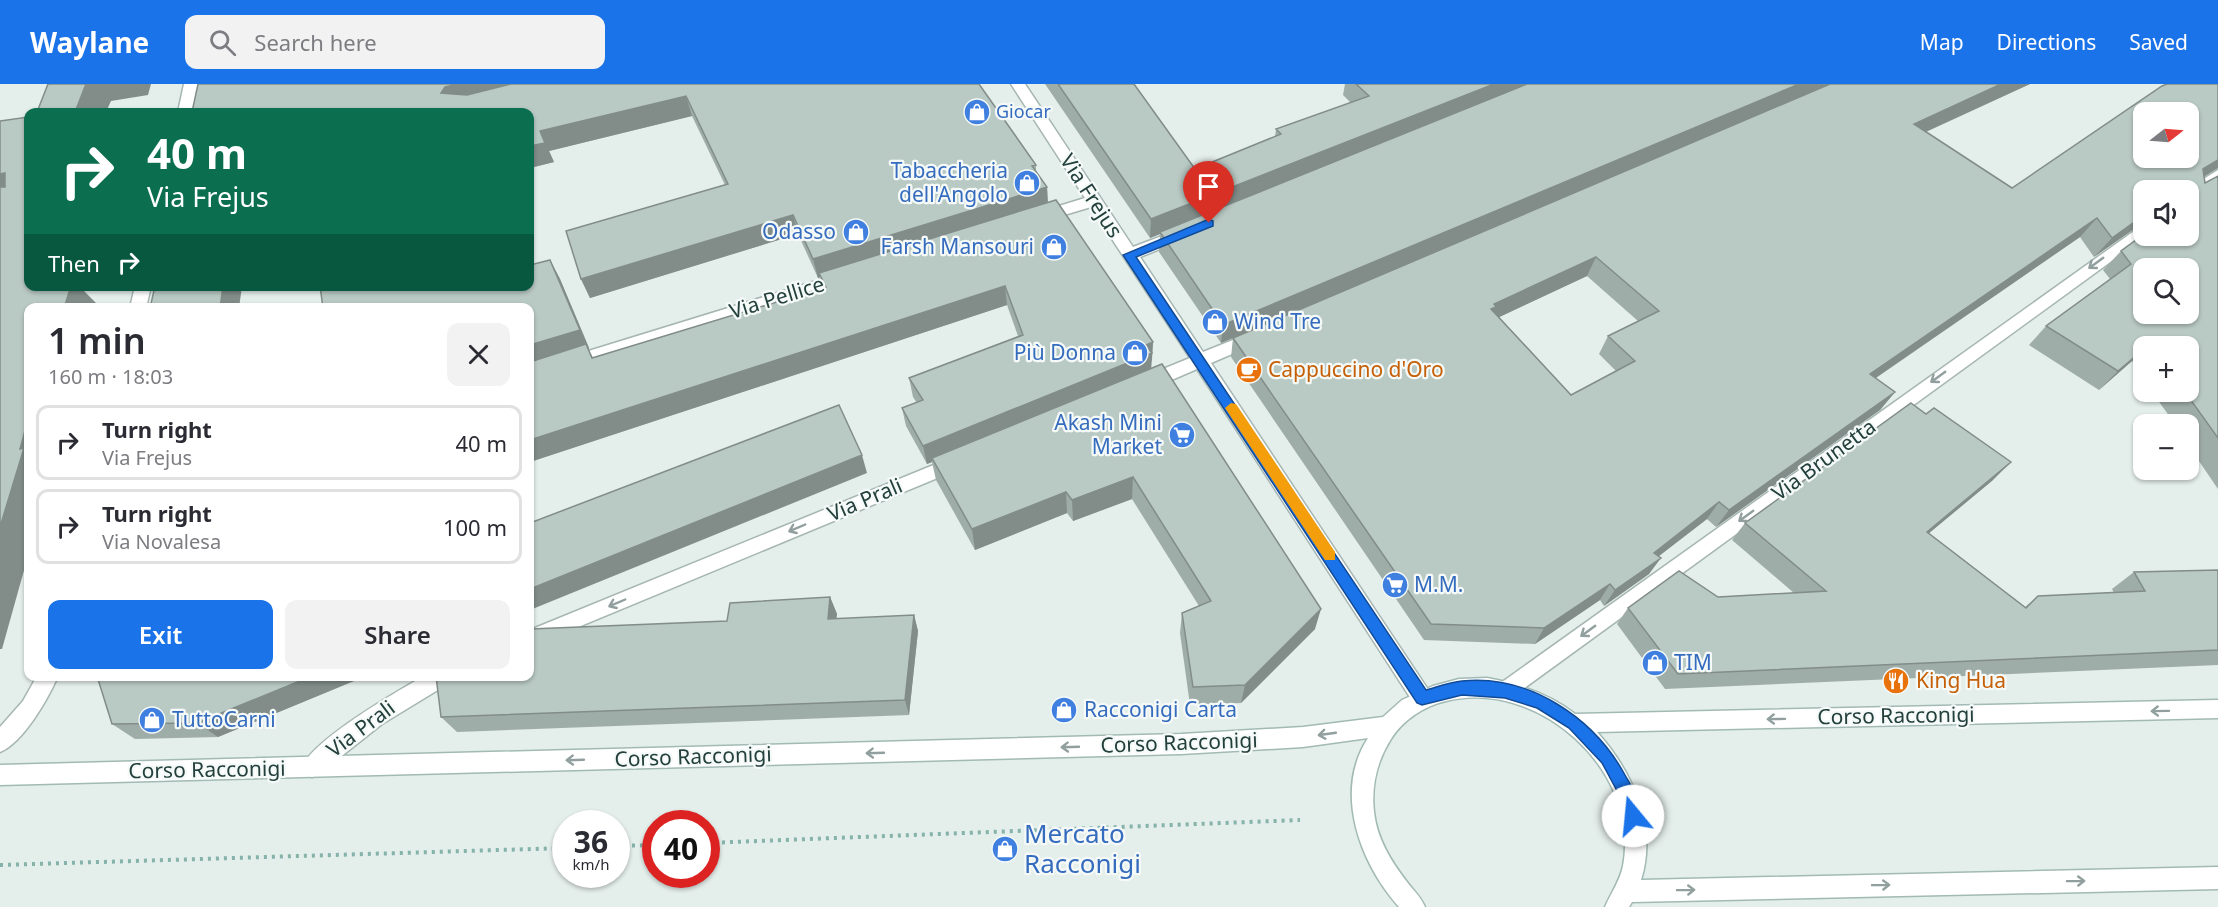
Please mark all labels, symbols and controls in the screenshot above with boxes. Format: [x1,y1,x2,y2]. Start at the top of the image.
search box [185,15,605,69]
text: Waylane [30,23,149,61]
icon: search [206,26,239,59]
text: Search here [254,27,377,57]
text: Map [1920,28,1964,56]
text: Directions [1997,28,2096,56]
text: Saved [2129,28,2188,56]
shop icon: Giocar [962,97,992,127]
place label: Giocar [996,99,1051,123]
north arrow [2133,102,2199,168]
map controls [2133,102,2199,480]
text: 40 m [147,124,247,181]
icon: right [48,132,126,210]
street label: Via Frejus [1054,148,1129,243]
place label: Tabaccheria dell'Angolo [891,156,1008,208]
pin [1183,161,1234,223]
shop icon: Tabaccheria dell'Angolo [1012,168,1042,198]
icon: arrive [1192,170,1225,203]
text: Via Frejus [147,178,269,215]
button: sound [2133,180,2199,246]
place label: Odasso [762,217,836,245]
shop icon: Odasso [841,217,871,247]
place label: Farsh Mansouri [881,232,1034,260]
shop icon: Farsh Mansouri [1039,232,1069,262]
icon: right [112,246,145,279]
text: Then [48,248,100,278]
one-way arrow [2089,257,2105,269]
button: search [2133,258,2199,324]
street label: Via Pellice [726,269,828,325]
shop icon: Wind Tre [1200,307,1230,337]
place label: Wind Tre [1234,307,1321,335]
text: 1 min [48,316,146,365]
button: close [447,323,510,386]
button: + [2133,336,2199,402]
place label: Più Donna [1014,338,1116,366]
shop icon: Più Donna [1120,338,1150,368]
cafe icon: Cappuccino d'Oro [1234,355,1264,385]
place label: Cappuccino d'Oro [1268,355,1444,383]
text: 160 m · 18:03 [48,363,173,390]
one-way arrow [1931,371,1947,384]
place label: Akash Mini Market [1054,408,1162,460]
street label: Via Brunetta [1766,412,1881,506]
text: Turn right [102,414,212,444]
button: − [2133,414,2199,480]
supermarket icon: Akash Mini Market [1167,420,1197,450]
icon: right [51,426,84,459]
text: 40 m [456,428,507,458]
text: Via Frejus [102,444,192,471]
street label: Via Prali [823,471,906,527]
text: Turn right [102,498,212,528]
icon: right [51,510,84,543]
one-way arrow [1739,510,1755,522]
text: 100 m [443,512,507,542]
one-way arrow [788,523,807,534]
text: Via Novalesa [102,528,221,555]
supermarket icon: M.M. [1380,570,1410,600]
place label: M.M. [1414,570,1463,598]
one-way arrow [608,598,627,609]
button: Exit [48,600,273,669]
button: Share [285,600,510,669]
one-way arrow [1581,625,1597,637]
shop icon: TIM [1640,648,1670,678]
place label: TIM [1674,648,1712,676]
restaurant icon: King Hua [1881,666,1911,696]
place label: King Hua [1916,666,2006,694]
street label: Via Prali [320,693,400,763]
shop icon: Racconigi Carta [1049,695,1079,725]
place label: Racconigi Carta [1084,695,1237,723]
street label: Corso Racconigi [1817,700,1975,730]
shop icon: TuttoCarni [137,705,167,735]
place label: TuttoCarni [172,705,276,733]
one-way arrow [2150,705,2170,716]
one-way arrow [1766,713,1786,725]
street label: Corso Racconigi [1100,725,1258,759]
one-way arrow [1318,728,1338,739]
street label: Corso Racconigi [614,739,772,773]
one-way arrow [1060,742,1080,753]
one-way arrow [865,747,885,758]
street label: Corso Racconigi [128,754,286,784]
one-way arrow [565,755,585,766]
position arrow [1601,784,1665,848]
speed limit sign: 40 [642,810,720,888]
place label: Mercato Racconigi [1024,815,1141,881]
text: 36 [574,821,608,862]
shop icon: Mercato Racconigi [990,834,1020,864]
text: km/h [573,854,609,874]
one-way arrow [2065,875,2085,887]
one-way arrow [1870,880,1890,891]
one-way arrow [1675,884,1695,895]

